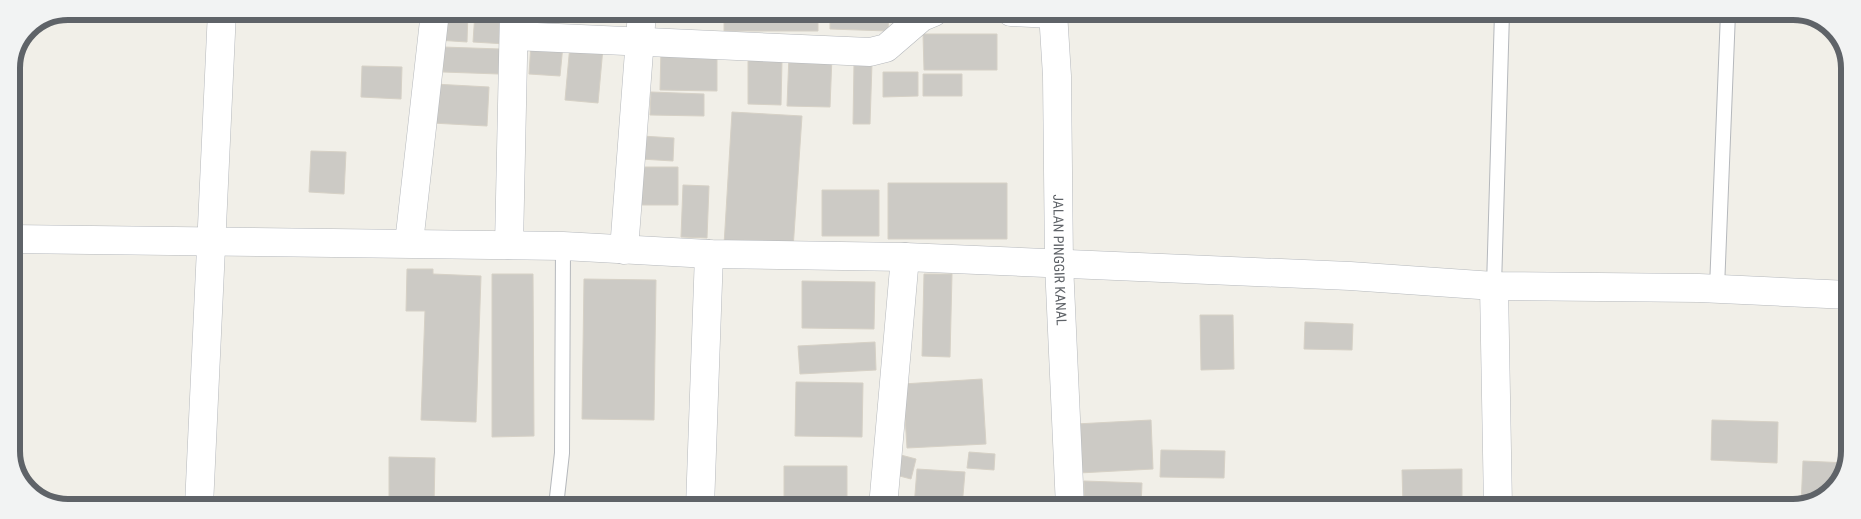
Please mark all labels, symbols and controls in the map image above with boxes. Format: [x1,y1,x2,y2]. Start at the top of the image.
street label: JALAN PINGGIR KANAL [1050,194,1070,326]

